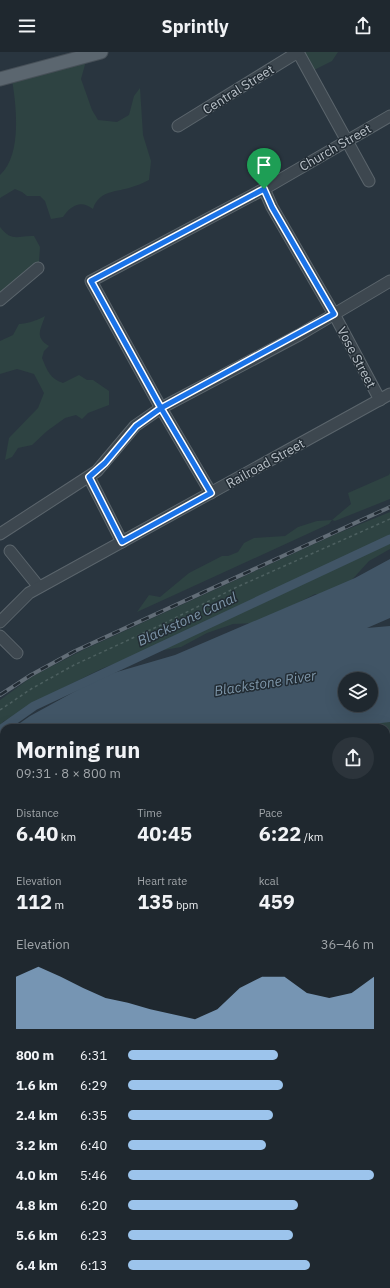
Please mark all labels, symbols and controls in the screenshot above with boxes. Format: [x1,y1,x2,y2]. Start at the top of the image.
icon: menu [16,15,38,37]
text: Sprintly [161,15,229,38]
icon: share [352,15,374,37]
street label: Central Street [199,61,277,118]
street label: Church Street [296,120,374,175]
pin [247,148,281,189]
icon: arrive [253,154,275,176]
street label: Vose Street [333,324,380,391]
street label: Railroad Street [223,435,307,492]
water label: Blackstone Canal [134,588,240,650]
water label: Blackstone River [213,666,318,700]
map controls [338,672,378,712]
button: layers [338,672,378,712]
text: Morning run [16,735,140,764]
button: share [332,737,374,779]
text: 09:31 · 8 × 800 m [16,765,121,782]
text: Distance [16,806,59,820]
text: Time [137,806,162,820]
text: Pace [259,806,283,820]
text: 6.40 [16,820,58,847]
text: 40:45 [137,820,192,847]
text: 6:22 [259,820,301,847]
text: km [58,830,76,844]
text: /km [301,830,323,844]
text: Elevation [16,874,62,888]
text: Heart rate [137,874,187,888]
text: kcal [259,874,279,888]
text: 112 [16,888,52,915]
text: 135 [137,888,173,915]
text: 459 [259,888,295,915]
text: m [52,898,64,912]
text: bpm [173,898,198,912]
text: Elevation [16,936,70,953]
text: 36–46 m [321,936,374,953]
text: 800 m [16,1047,54,1064]
text: 6:31 [80,1047,107,1064]
text: 1.6 km [16,1077,58,1094]
text: 6:29 [80,1077,107,1094]
text: 2.4 km [16,1107,58,1124]
text: 6:35 [80,1107,107,1124]
text: 3.2 km [16,1137,58,1154]
text: 6:40 [80,1137,107,1154]
text: 4.0 km [16,1167,58,1184]
text: 5:46 [80,1167,107,1184]
text: 4.8 km [16,1197,58,1214]
text: 6:20 [80,1197,107,1214]
text: 5.6 km [16,1227,58,1244]
text: 6:23 [80,1227,107,1244]
text: 6.4 km [16,1257,58,1274]
text: 6:13 [80,1257,107,1274]

